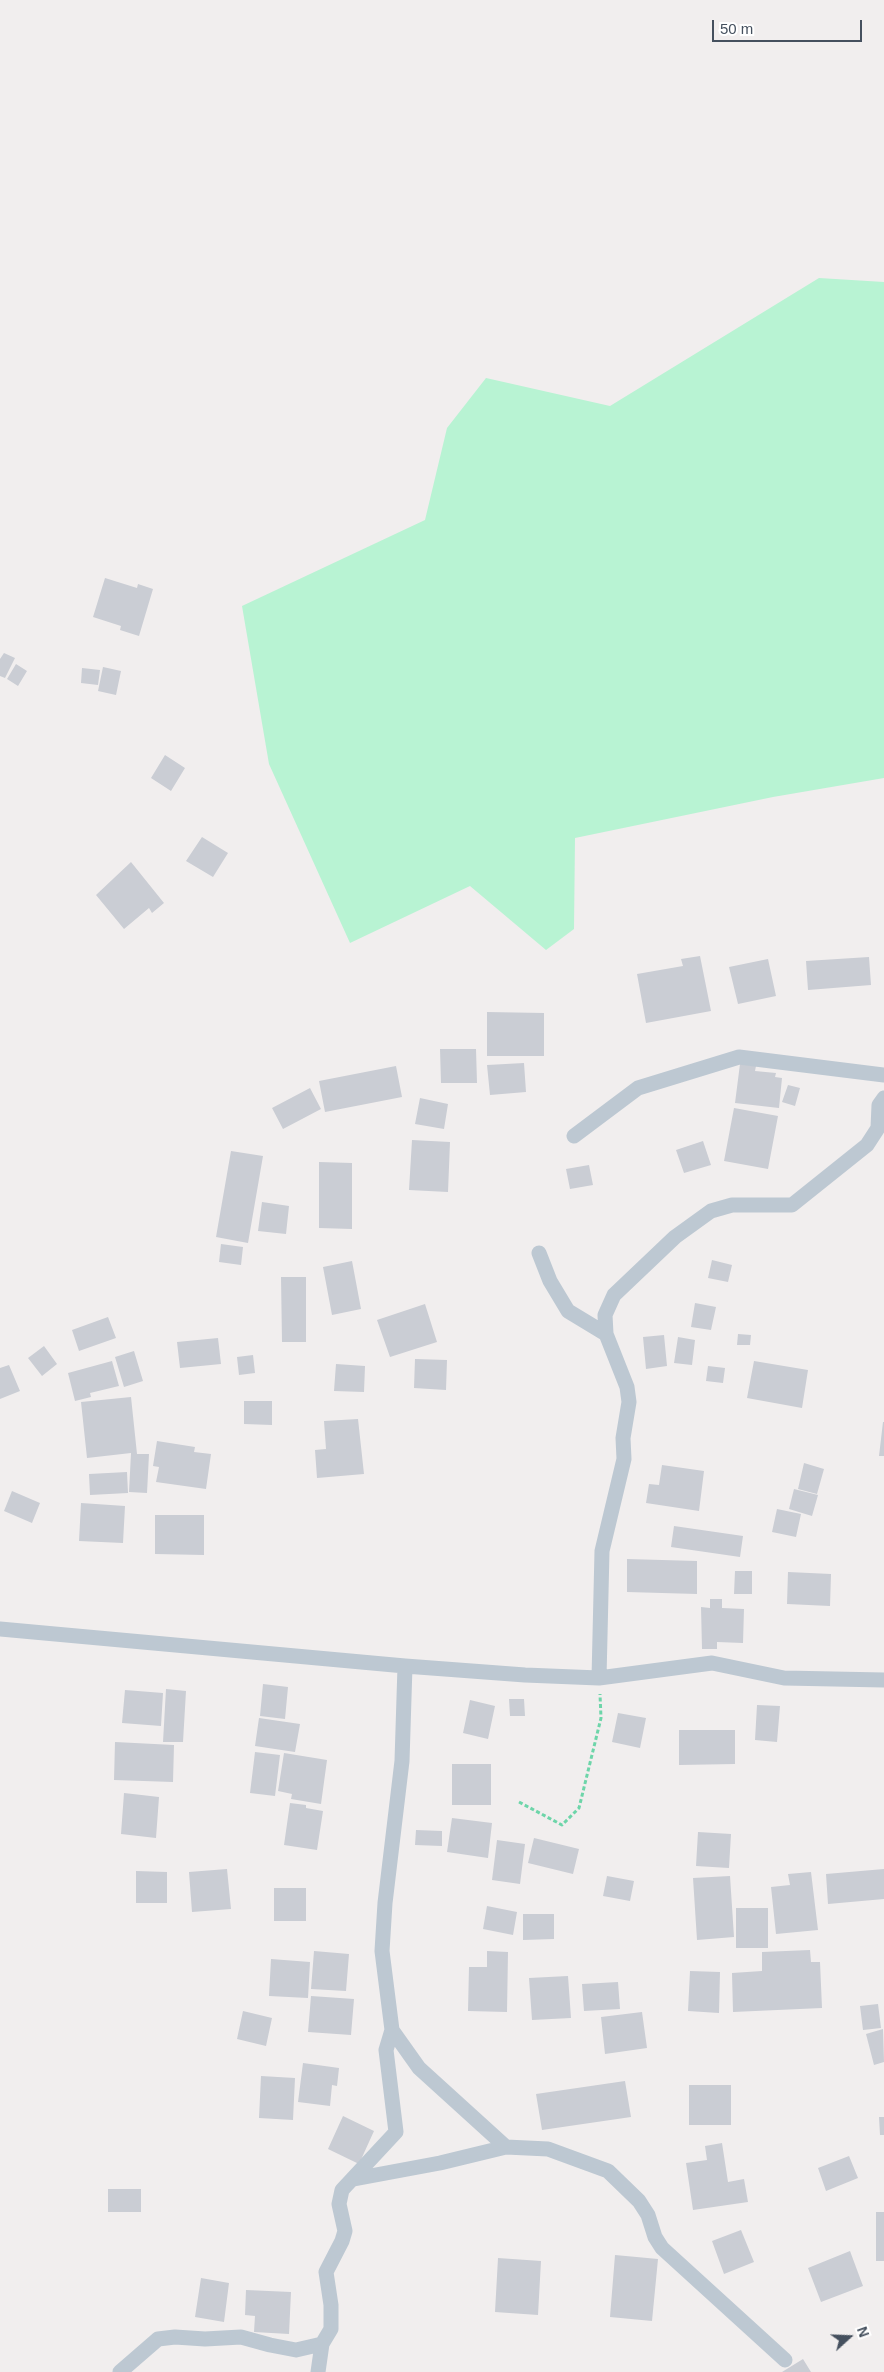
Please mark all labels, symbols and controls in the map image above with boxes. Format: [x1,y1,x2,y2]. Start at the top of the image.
scale bar [714,10,864,42]
text: 50 m [720,20,753,37]
north arrow [824,2312,874,2362]
text: N [854,2324,872,2339]

